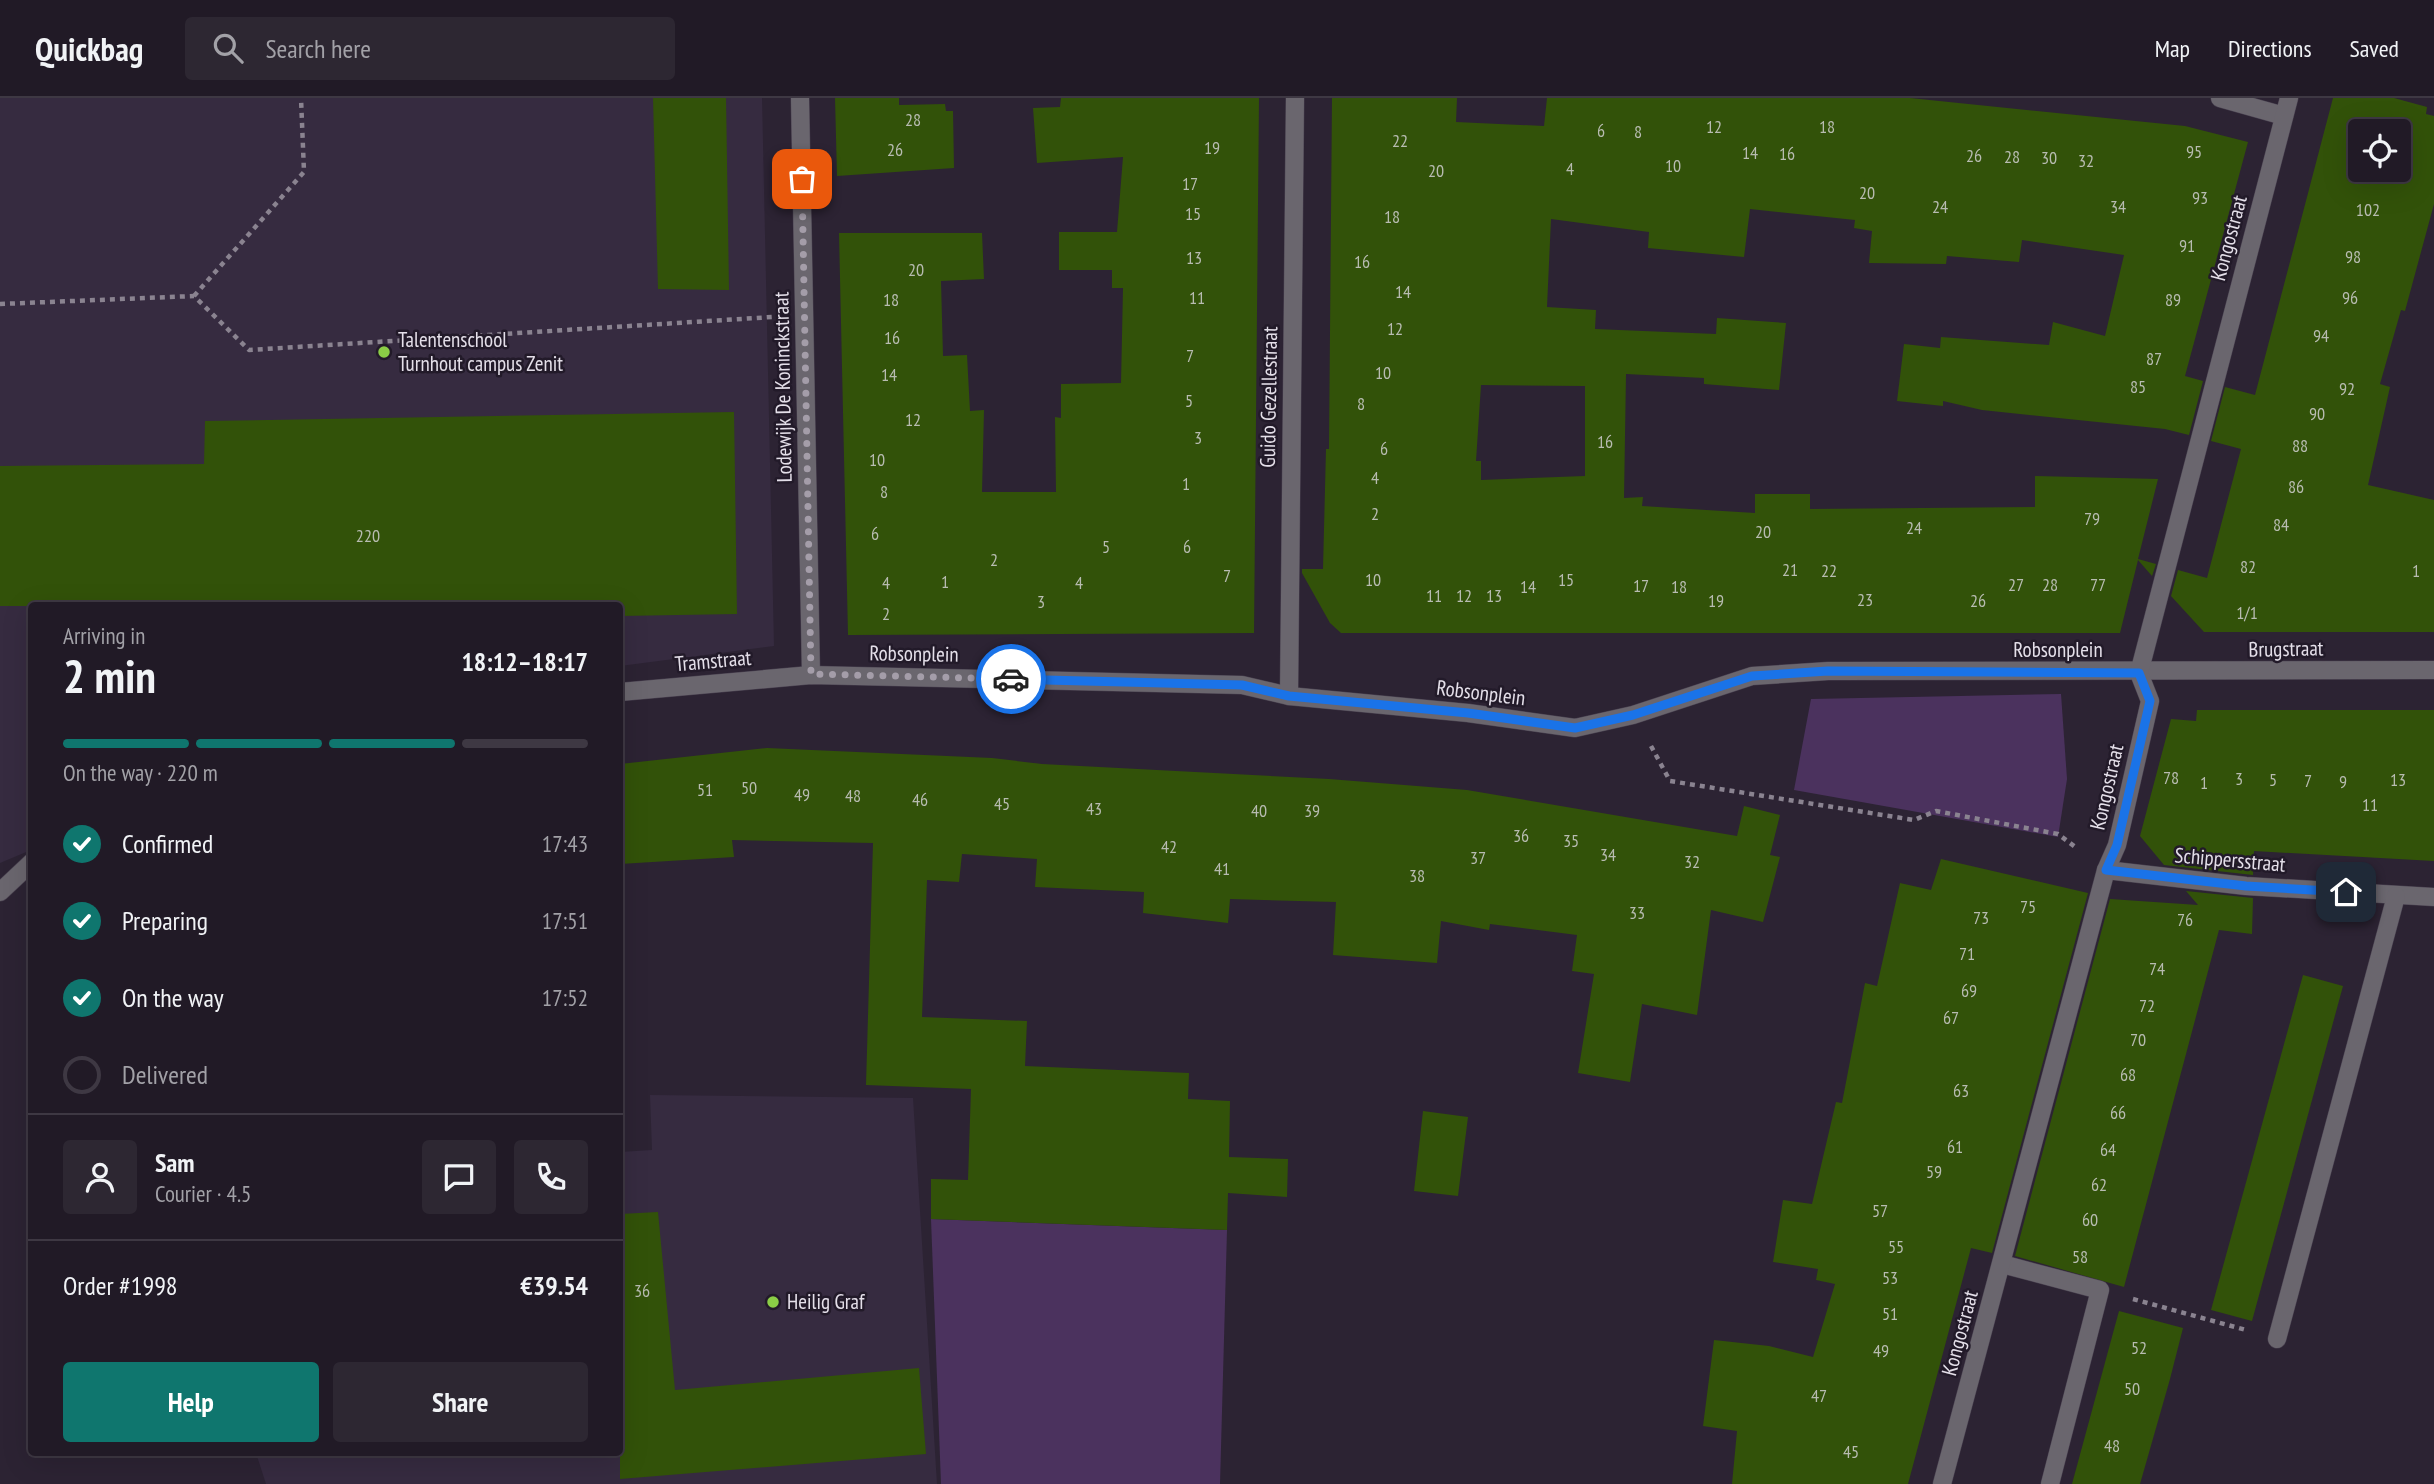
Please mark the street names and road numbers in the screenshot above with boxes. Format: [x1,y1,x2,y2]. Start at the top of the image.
street label: Kongostraat [2204,192,2253,283]
street label: Lodewijk De Koninckstraat [767,291,798,483]
street label: Guido Gezellestraat [1254,326,1283,468]
street label: Brugstraat [2248,634,2324,663]
street label: Robsonplein [2013,636,2103,663]
street label: Robsonplein [869,639,959,668]
street label: Tramstraat [674,644,753,677]
street label: Robsonplein [1435,674,1527,711]
street label: Kongostraat [2084,741,2130,832]
street label: Schippersstraat [2173,841,2287,878]
street label: Kongostraat [1935,1287,1984,1378]

